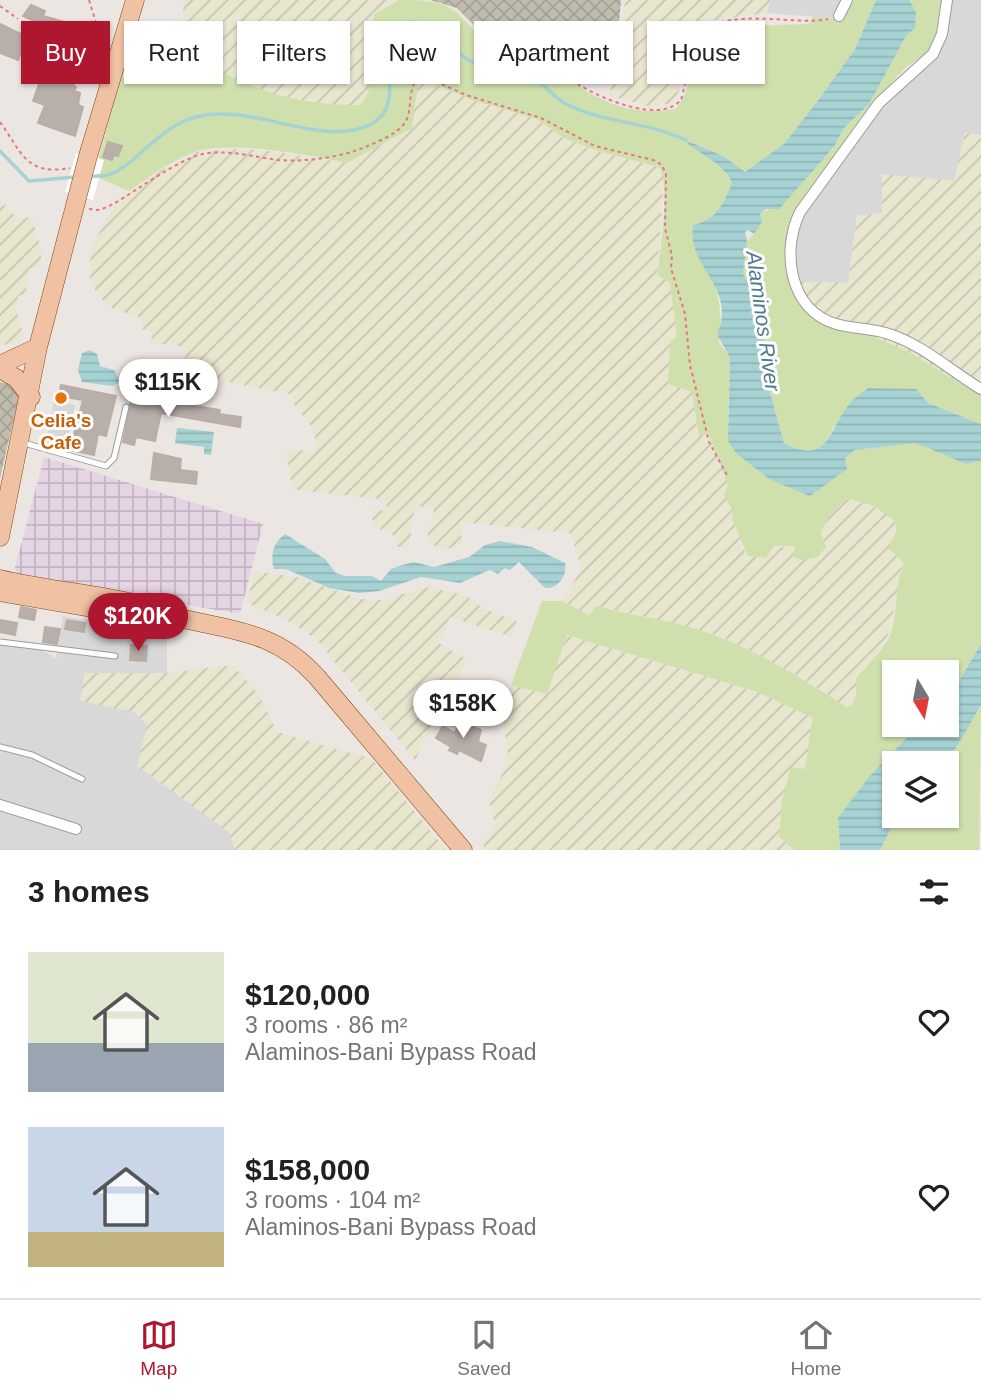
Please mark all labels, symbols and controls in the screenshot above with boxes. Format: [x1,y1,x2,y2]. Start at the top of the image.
chip: Buy [21,21,110,84]
chip: Rent [124,21,223,84]
chip: Filters [237,21,350,84]
chip: New [364,21,460,84]
chip: Apartment [474,21,633,84]
chip: House [647,21,765,84]
water label: Alaminos River [742,247,785,393]
pin: $115K [119,360,217,419]
text: $115K [135,369,201,395]
marker: Celia's Cafe [53,390,69,406]
place label: Celia's Cafe [31,410,91,453]
pin: $120K [89,594,187,653]
text: $120K [104,603,172,629]
north arrow [882,660,959,737]
map controls [882,660,959,828]
pin: $158K [414,680,512,740]
text: $158K [429,690,497,716]
button: layers [882,751,959,828]
icon: filters [915,873,953,911]
text: 3 homes [28,875,150,908]
text: $120,000 [245,978,370,1011]
icon: home [84,980,168,1064]
icon: heart [915,1003,953,1041]
text: 3 rooms · 86 m² [245,1012,407,1038]
text: Alaminos-Bani Bypass Road [245,1039,536,1065]
text: $158,000 [245,1153,370,1186]
icon: home [84,1155,168,1239]
icon: heart [915,1178,953,1216]
text: 3 rooms · 104 m² [245,1187,420,1213]
text: Alaminos-Bani Bypass Road [245,1214,536,1240]
tab: Map [140,1316,178,1380]
tab: Saved [457,1316,511,1380]
tab: Home [791,1316,841,1380]

